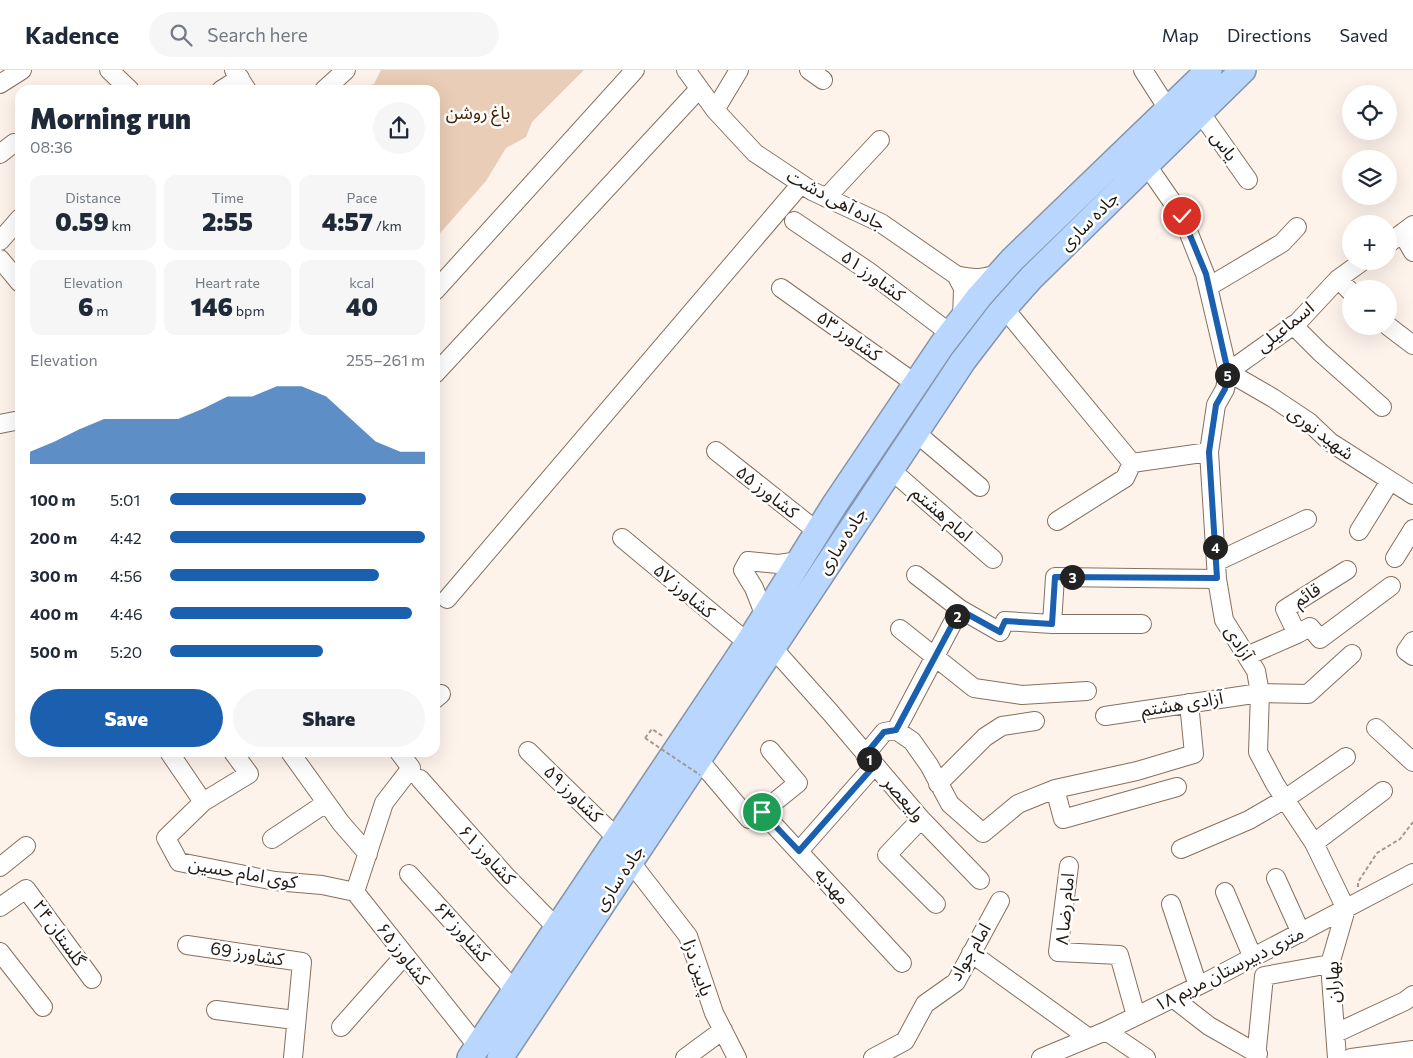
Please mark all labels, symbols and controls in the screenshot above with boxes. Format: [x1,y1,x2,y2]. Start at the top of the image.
search box [149,12,499,57]
text: Kadence [25,20,119,49]
icon: search [167,21,195,49]
text: Search here [207,23,308,46]
text: Map [1162,24,1199,46]
text: Directions [1227,24,1311,46]
text: Saved [1339,24,1388,46]
map controls [1342,85,1397,335]
button: locate [1342,85,1397,140]
text: Morning run [30,101,191,135]
park label: باغ روشن [446,101,510,127]
button: share [373,102,425,154]
street label: یاس [1206,126,1243,166]
text: 08:36 [30,137,73,156]
button: layers [1342,150,1397,205]
street label: جاده آهی دشت [783,164,890,235]
street label: جاده ساری [1054,186,1123,255]
text: Distance [65,189,121,206]
text: Time [211,189,244,206]
text: Pace [347,189,377,206]
pin [1161,195,1203,237]
icon: check [1168,202,1196,230]
text: 0.59 [55,206,109,236]
text: 2:55 [202,206,253,236]
text: 4:57 [322,206,373,236]
button: + [1342,215,1397,270]
text: km [109,217,131,234]
text: /km [373,217,402,234]
street label: کشاورز ۵۱ [837,245,910,307]
text: Elevation [64,274,123,291]
text: Heart rate [195,274,260,291]
text: kcal [349,274,374,291]
button: − [1342,280,1397,335]
text: 6 [78,291,94,321]
text: 146 [190,291,233,321]
text: 40 [346,291,378,321]
street label: اسماعیلی [1251,296,1319,357]
text: m [94,302,108,319]
text: bpm [233,302,265,319]
street label: کشاورز ۵۳ [813,305,886,366]
text: Elevation [30,350,98,369]
text: 255–261 m [346,350,425,369]
pin: 5 [1214,362,1240,388]
text: 5 [1223,367,1232,384]
street label: شهید نوری [1284,400,1359,465]
street label: کشاورز ۵۵ [731,460,804,524]
street label: امام هشتم [905,481,978,549]
text: 100 m [30,490,76,509]
text: 5:01 [110,490,140,509]
street label: جاده ساری [812,503,872,578]
text: 200 m [30,528,77,547]
text: 4:42 [110,528,142,547]
pin: 4 [1202,534,1228,560]
text: 4 [1211,539,1220,556]
street label: کشاورز ۵۷ [649,558,720,623]
pin: 3 [1060,564,1084,590]
text: 300 m [30,566,78,585]
text: 4:56 [110,566,142,585]
text: 3 [1068,569,1077,586]
street label: قائم [1289,577,1326,614]
text: 400 m [30,604,78,623]
text: 4:46 [110,604,143,623]
pin: 2 [944,604,970,628]
text: 2 [954,608,961,625]
street label: آزادی [1220,621,1259,665]
text: 500 m [30,642,78,661]
text: 5:20 [110,642,142,661]
street label: آزادی هشتم [1139,686,1226,723]
button: Save [30,689,223,747]
button: Share [233,689,425,747]
pin: 1 [856,746,882,772]
text: 1 [866,751,873,768]
street label: کشاورز ۵۹ [539,760,608,828]
street label: ولیعصر [878,770,930,826]
pin [741,791,783,833]
icon: arrive [748,798,776,826]
street label: کشاورز ۶۱ [454,820,521,890]
street label: جاده ساری [588,840,649,915]
street label: کوی امام حسین [186,852,300,896]
street label: مهدیه [810,862,855,908]
street label: امام رضا ۸ [1050,872,1082,946]
street label: گلستان ۲۴ [28,895,92,971]
street label: کشاورز ۶۳ [429,897,496,967]
street label: کشاورز ۶۵ [372,918,435,990]
street label: امام جواد [943,919,998,986]
street label: ۱۸ متری دبیرستان مریم [1150,921,1308,1018]
street label: کشاورز 69 [209,936,286,971]
street label: پایین دزا [678,937,719,999]
street label: بهاران [1320,961,1345,1003]

